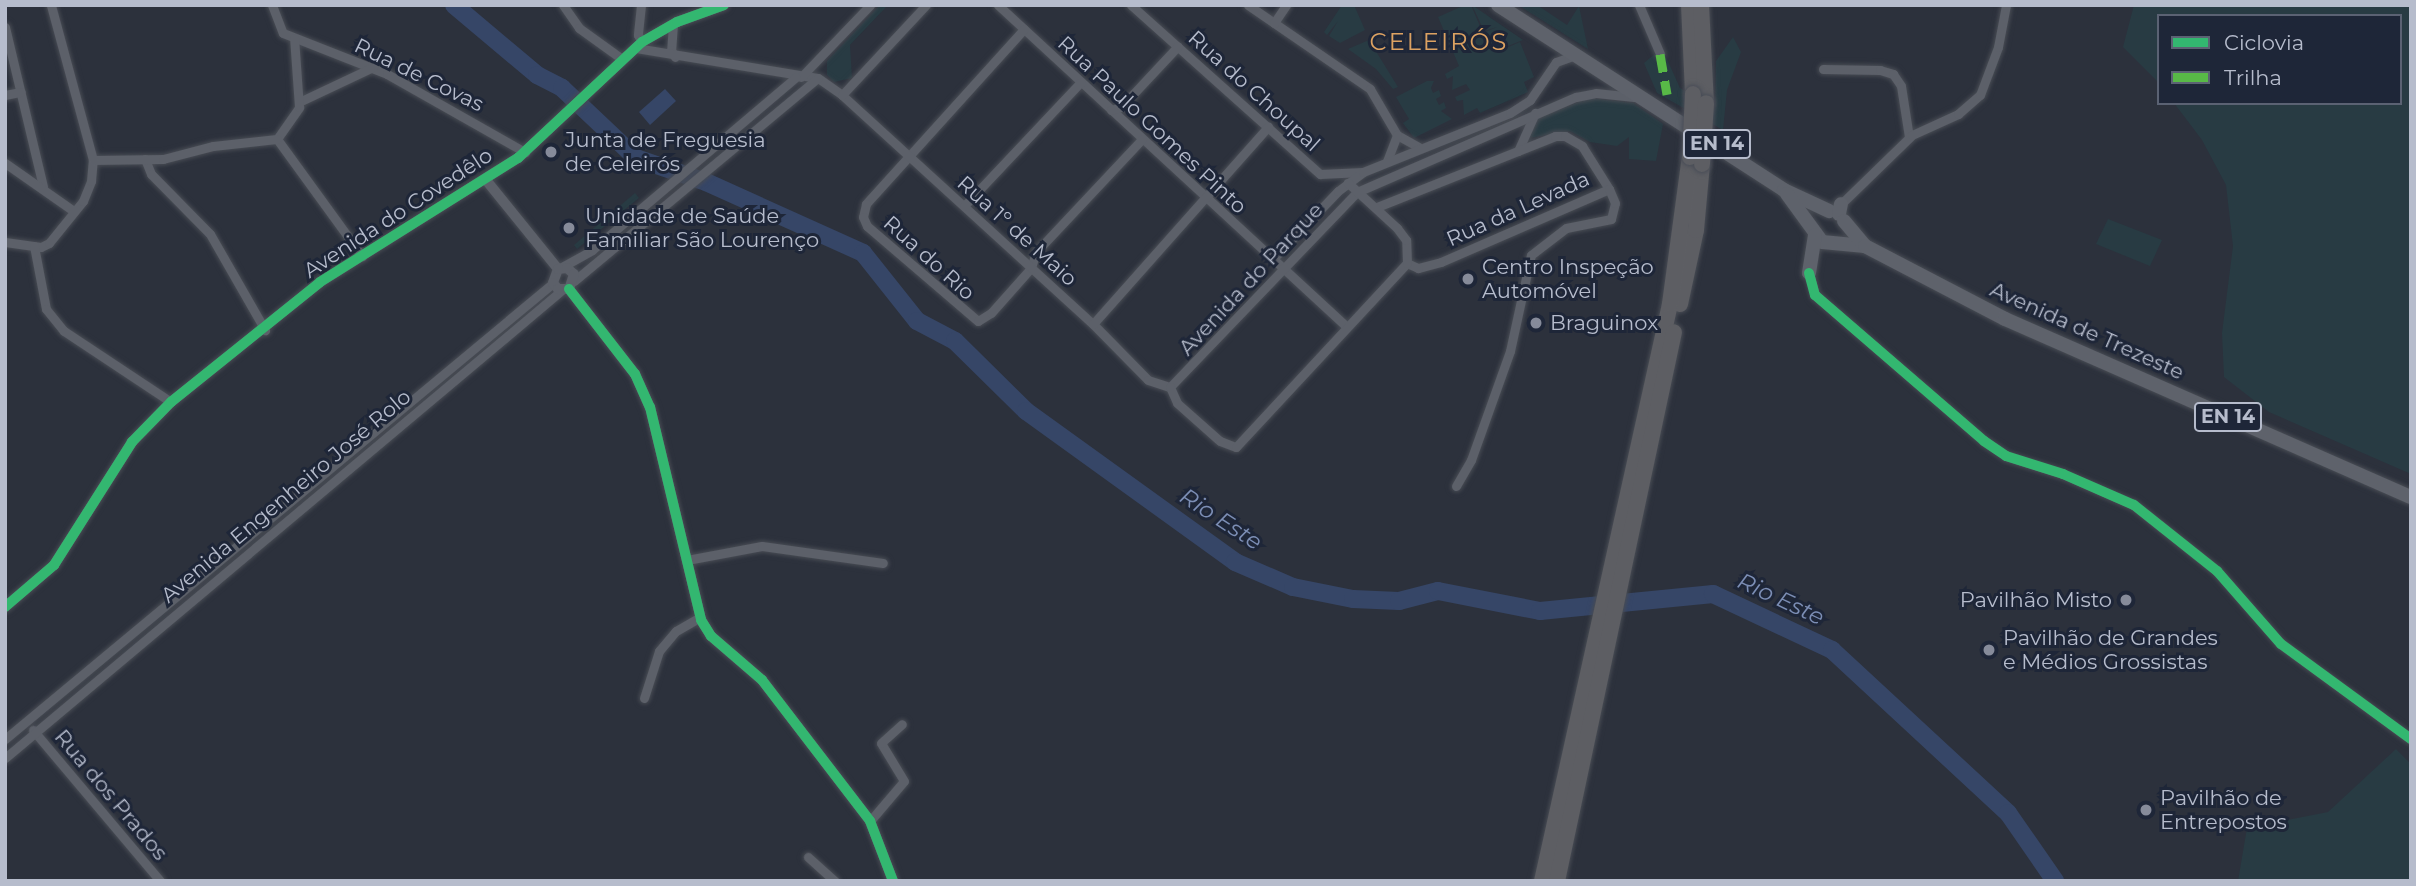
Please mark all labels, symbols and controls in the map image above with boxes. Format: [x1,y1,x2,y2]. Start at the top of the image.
legend [2157,14,2402,105]
street label: Rua do Choupal [1183,25,1325,157]
district label: CELEIRÓS [1371,28,1507,56]
text: Ciclovia [2224,30,2304,55]
street label: Rua Paulo Gomes Pinto [1052,31,1252,219]
street label: Rua de Covas [350,33,488,117]
text: Trilha [2224,65,2282,90]
place label: Junta de Freguesia de Celeirós [565,127,766,177]
road number: EN 14 [1682,128,1752,160]
street label: Avenida do Covedêlo [299,143,497,283]
marker: Junta de Freguesia de Celeirós [543,144,559,160]
street label: Rua da Levada [1443,166,1593,252]
street label: Rua 1º de Maio [952,171,1082,291]
street label: Avenida do Parque [1174,197,1328,361]
place label: Unidade de Saúde Familiar São Lourenço [585,203,819,253]
street label: Rua do Rio [878,210,980,306]
marker: Unidade de Saúde Familiar São Lourenço [559,218,579,238]
place label: Centro Inspeção Automóvel [1482,254,1654,304]
marker: Centro Inspeção Automóvel [1460,271,1476,287]
street label: Avenida de Trezeste [1986,277,2188,385]
place label: Braguinox [1550,310,1658,336]
marker: Braguinox [1528,315,1544,331]
street label: Avenida Engenheiro José Rolo [156,384,416,608]
road number: EN 14 [2193,402,2263,432]
water label: Rio Este [1175,482,1267,556]
water label: Rio Este [1733,567,1829,631]
place label: Pavilhão Misto [1960,587,2112,613]
marker: Pavilhão Misto [2118,592,2134,608]
place label: Pavilhão de Grandes e Médios Grossistas [2003,625,2218,675]
marker: Pavilhão de Grandes e Médios Grossistas [1981,642,1997,658]
street label: Rua dos Prados [49,725,173,865]
place label: Pavilhão de Entrepostos [2160,785,2287,835]
marker: Pavilhão de Entrepostos [2138,802,2154,818]

